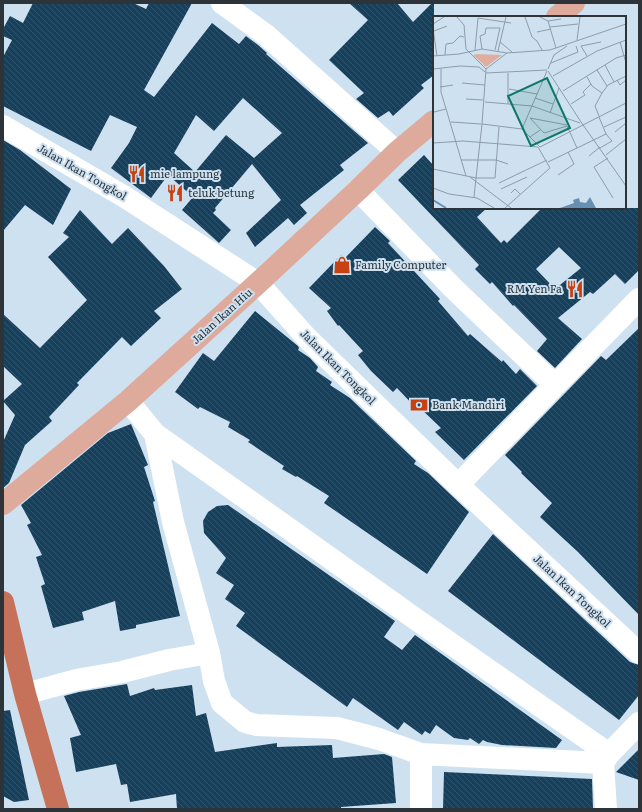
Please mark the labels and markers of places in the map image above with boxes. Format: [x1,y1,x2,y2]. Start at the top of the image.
restaurant icon: mie lampung [127,164,147,184]
place label: mie lampung [150,165,220,181]
restaurant icon: teluk betung [165,183,185,203]
place label: teluk betung [188,184,255,200]
shop icon: Family Computer [332,255,352,275]
place label: Family Computer [355,256,447,272]
restaurant icon: RM Yen Fa [565,279,585,299]
place label: RM Yen Fa [507,280,562,296]
bank icon: Bank Mandiri [409,395,429,415]
place label: Bank Mandiri [432,396,505,412]

